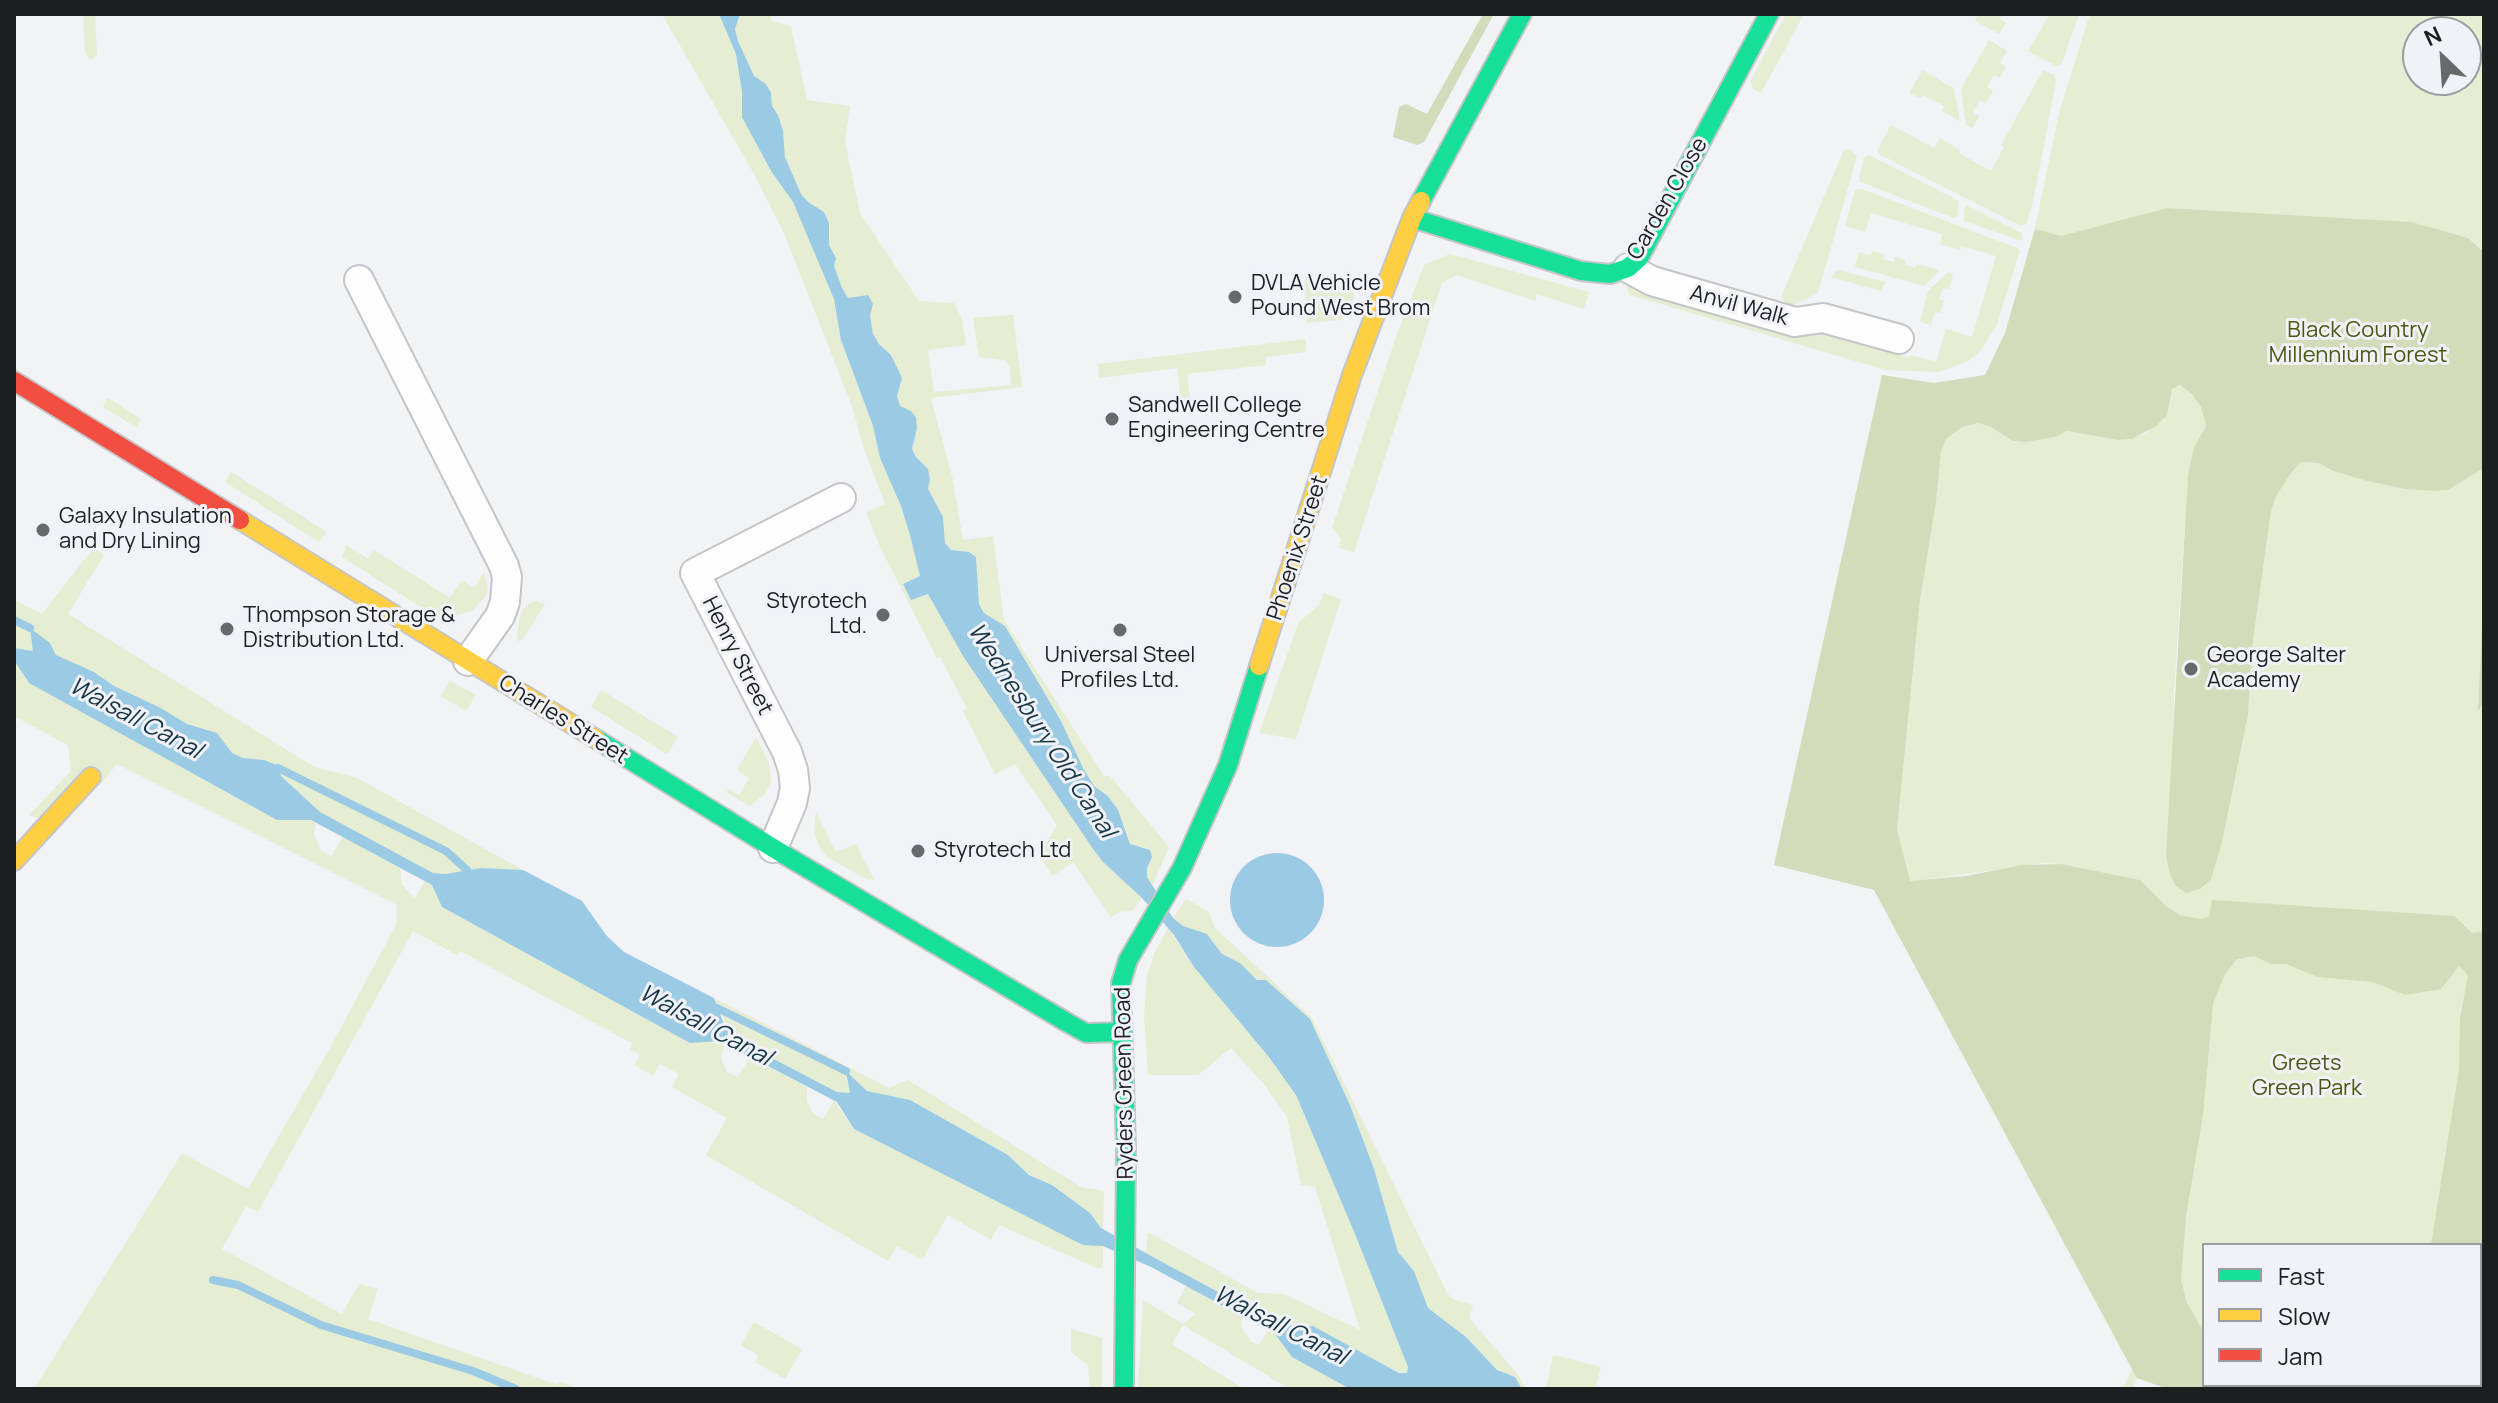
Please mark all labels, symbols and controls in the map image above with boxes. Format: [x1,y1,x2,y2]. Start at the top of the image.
north arrow [2402,16,2482,96]
text: N [2419,19,2446,53]
street label: Carden Close [1622,133,1714,265]
place label: DVLA Vehicle Pound West Brom [1251,271,1430,322]
street label: Anvil Walk [1687,280,1791,332]
marker: DVLA Vehicle Pound West Brom [1226,288,1244,306]
park label: Black Country Millennium Forest [2269,318,2447,370]
place label: Sandwell College Engineering Centre [1128,393,1325,444]
marker: Sandwell College Engineering Centre [1103,410,1121,428]
street label: Phoenix Street [1262,472,1334,624]
place label: Galaxy Insulation and Dry Lining [59,504,232,556]
marker: Galaxy Insulation and Dry Lining [34,521,52,539]
place label: Styrotech Ltd. [766,589,867,640]
street label: Henry Street [696,593,778,719]
place label: Thompson Storage & Distribution Ltd. [243,603,455,654]
marker: Styrotech Ltd. [874,606,892,624]
water label: Wednesbury Old Canal [961,618,1121,844]
marker: Thompson Storage & Distribution Ltd. [218,620,236,638]
marker: Universal Steel Profiles Ltd. [1111,621,1129,639]
place label: Universal Steel Profiles Ltd. [1045,643,1195,694]
place label: George Salter Academy [2207,643,2346,694]
marker: George Salter Academy [2182,660,2200,678]
street label: Charles Street [493,670,633,770]
water label: Walsall Canal [64,672,206,766]
place label: Styrotech Ltd [934,838,1071,864]
marker: Styrotech Ltd [909,842,927,860]
water label: Walsall Canal [634,979,776,1073]
street label: Ryders Green Road [1110,986,1140,1180]
park label: Greets Green Park [2252,1051,2362,1102]
legend [2202,1243,2482,1387]
text: Fast [2278,1259,2325,1292]
water label: Walsall Canal [1208,1280,1352,1372]
text: Slow [2278,1299,2331,1332]
text: Jam [2278,1339,2323,1372]

